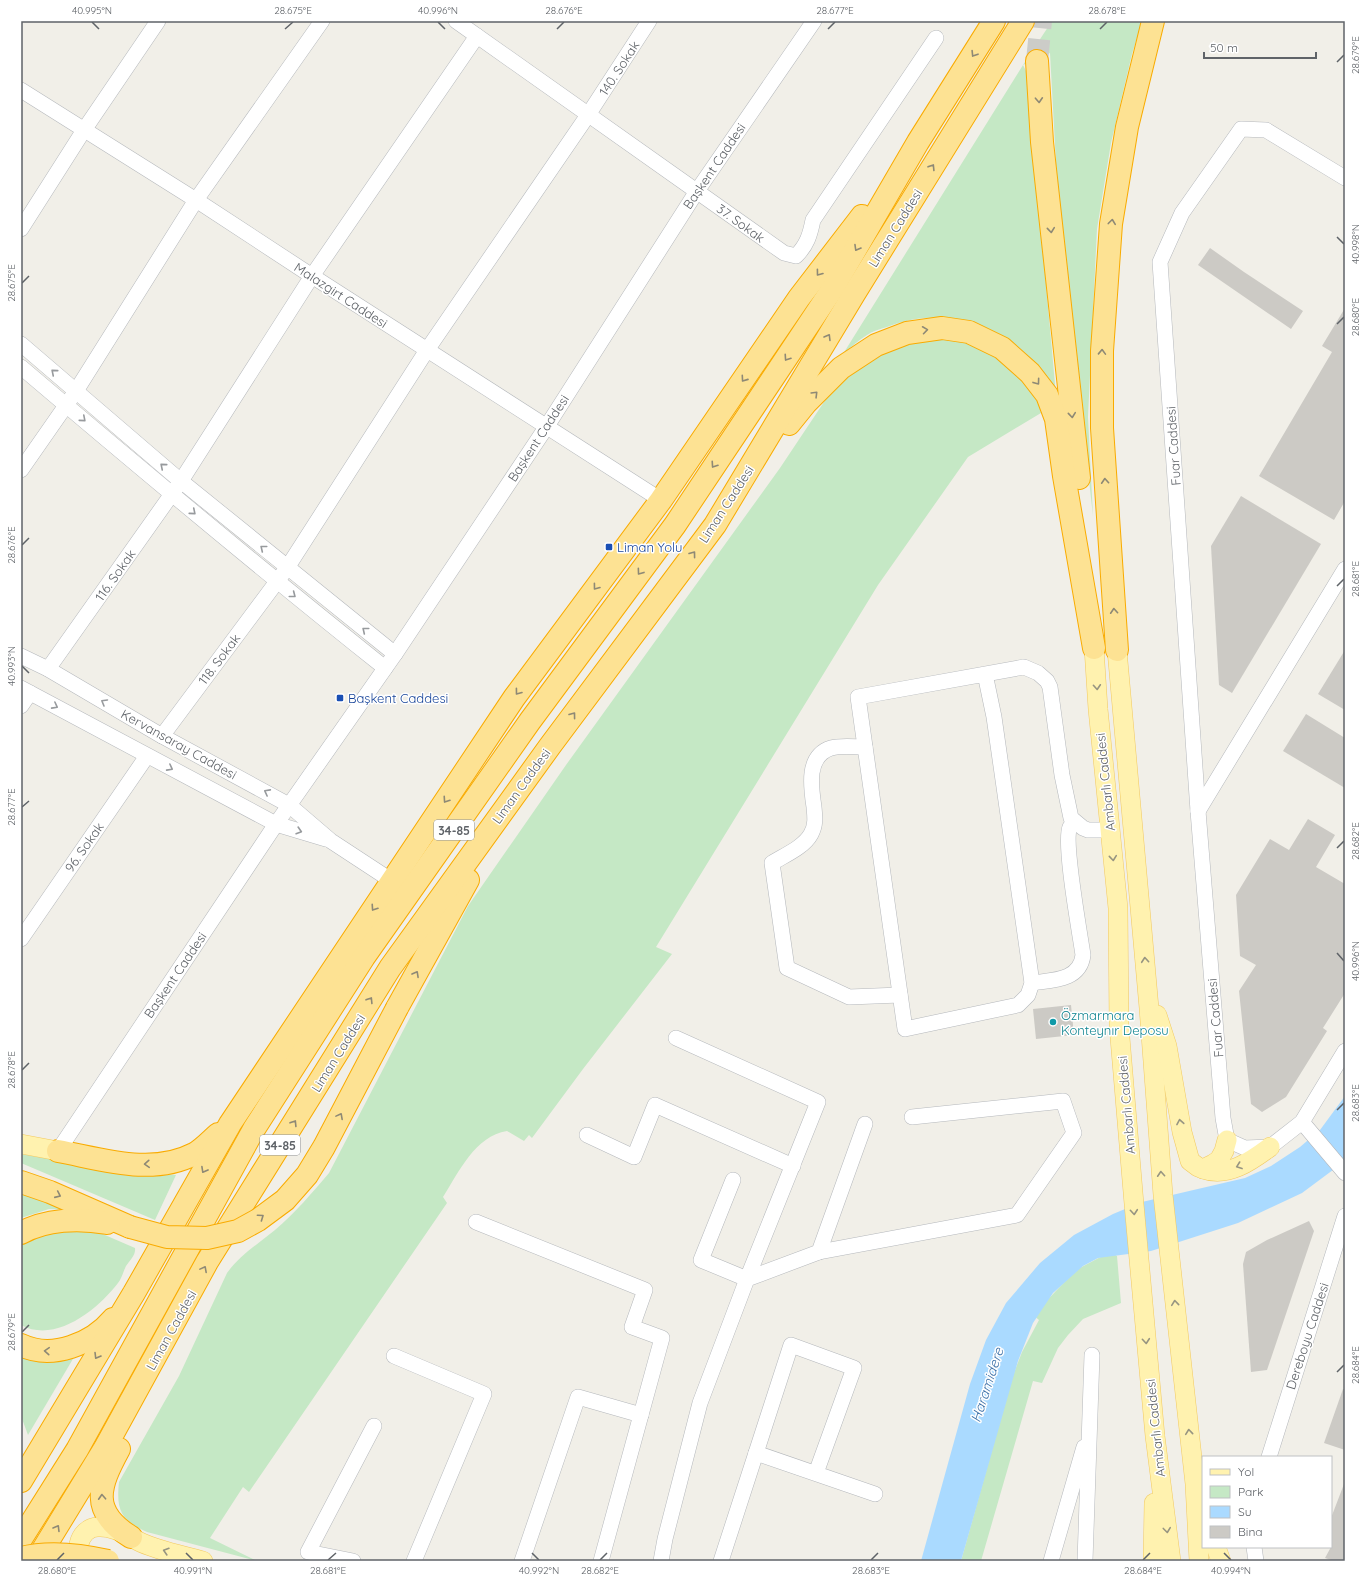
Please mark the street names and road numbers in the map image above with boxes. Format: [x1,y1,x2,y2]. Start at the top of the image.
street label: 140. Sokak [595,38,643,98]
street label: Başkent Caddesi [679,120,749,212]
street label: Liman Caddesi [865,186,925,270]
street label: 37. Sokak [714,200,768,246]
street label: Malazgirt Caddesi [291,259,391,331]
street label: Başkent Caddesi [504,392,572,484]
street label: Fuar Caddesi [1162,406,1184,486]
street label: Liman Caddesi [695,462,757,546]
street label: 116. Sokak [91,546,139,604]
street label: 118. Sokak [195,630,243,688]
street label: Kervansaray Caddesi [118,706,240,782]
street label: Ambarlı Caddesi [1092,732,1118,832]
street label: Liman Caddesi [488,745,554,827]
street label: 96. Sokak [61,819,107,875]
road number: 34-85 [434,820,474,840]
street label: Başkent Caddesi [140,929,210,1021]
street label: Fuar Caddesi [1204,978,1226,1058]
street label: Liman Caddesi [308,1011,368,1095]
street label: Ambarlı Caddesi [1114,1055,1138,1155]
road number: 34-85 [260,1135,300,1155]
street label: Dereboyu Caddesi [1282,1281,1332,1391]
street label: Liman Caddesi [142,1287,200,1373]
street label: Ambarlı Caddesi [1142,1378,1168,1478]

